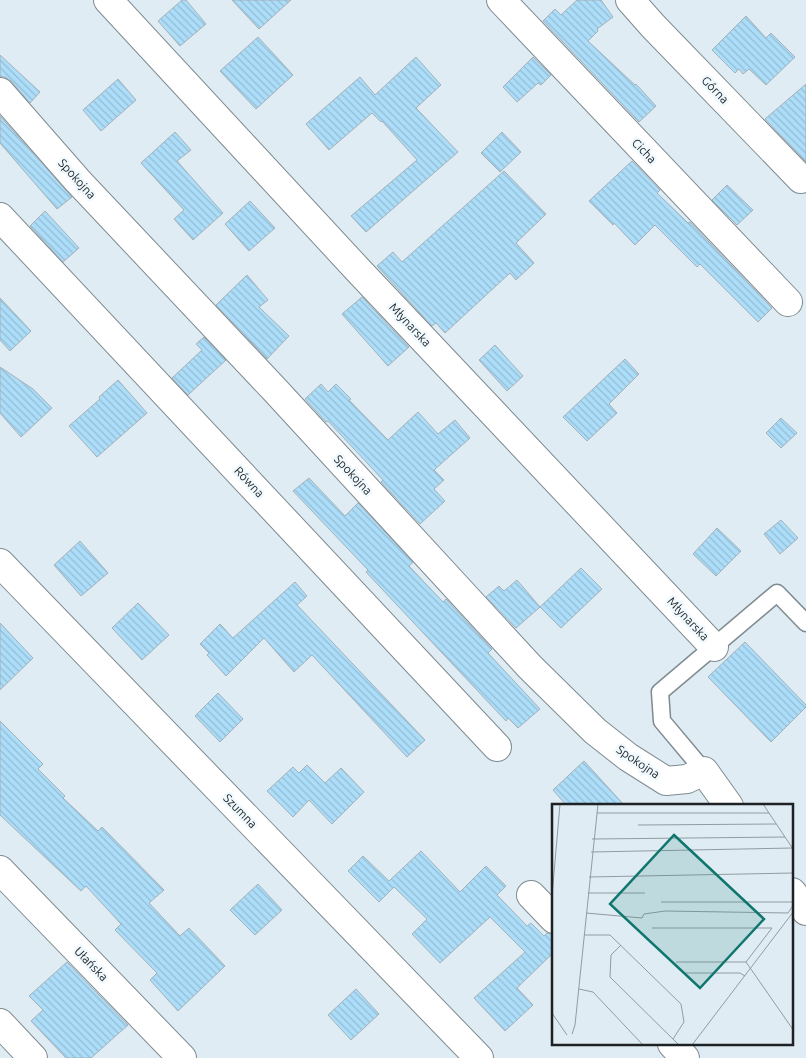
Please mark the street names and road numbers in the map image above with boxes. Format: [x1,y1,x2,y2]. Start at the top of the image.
street label: Górna [699,73,731,106]
street label: Cicha [630,136,659,166]
street label: Spokojna [56,156,99,201]
street label: Młynarska [387,300,434,349]
street label: Spokojna [332,452,375,497]
street label: Równa [232,464,267,500]
street label: Młynarska [665,594,712,643]
street label: Spokojna [614,742,662,781]
street label: Szumna [221,791,260,830]
street label: Ułańska [72,944,111,983]

